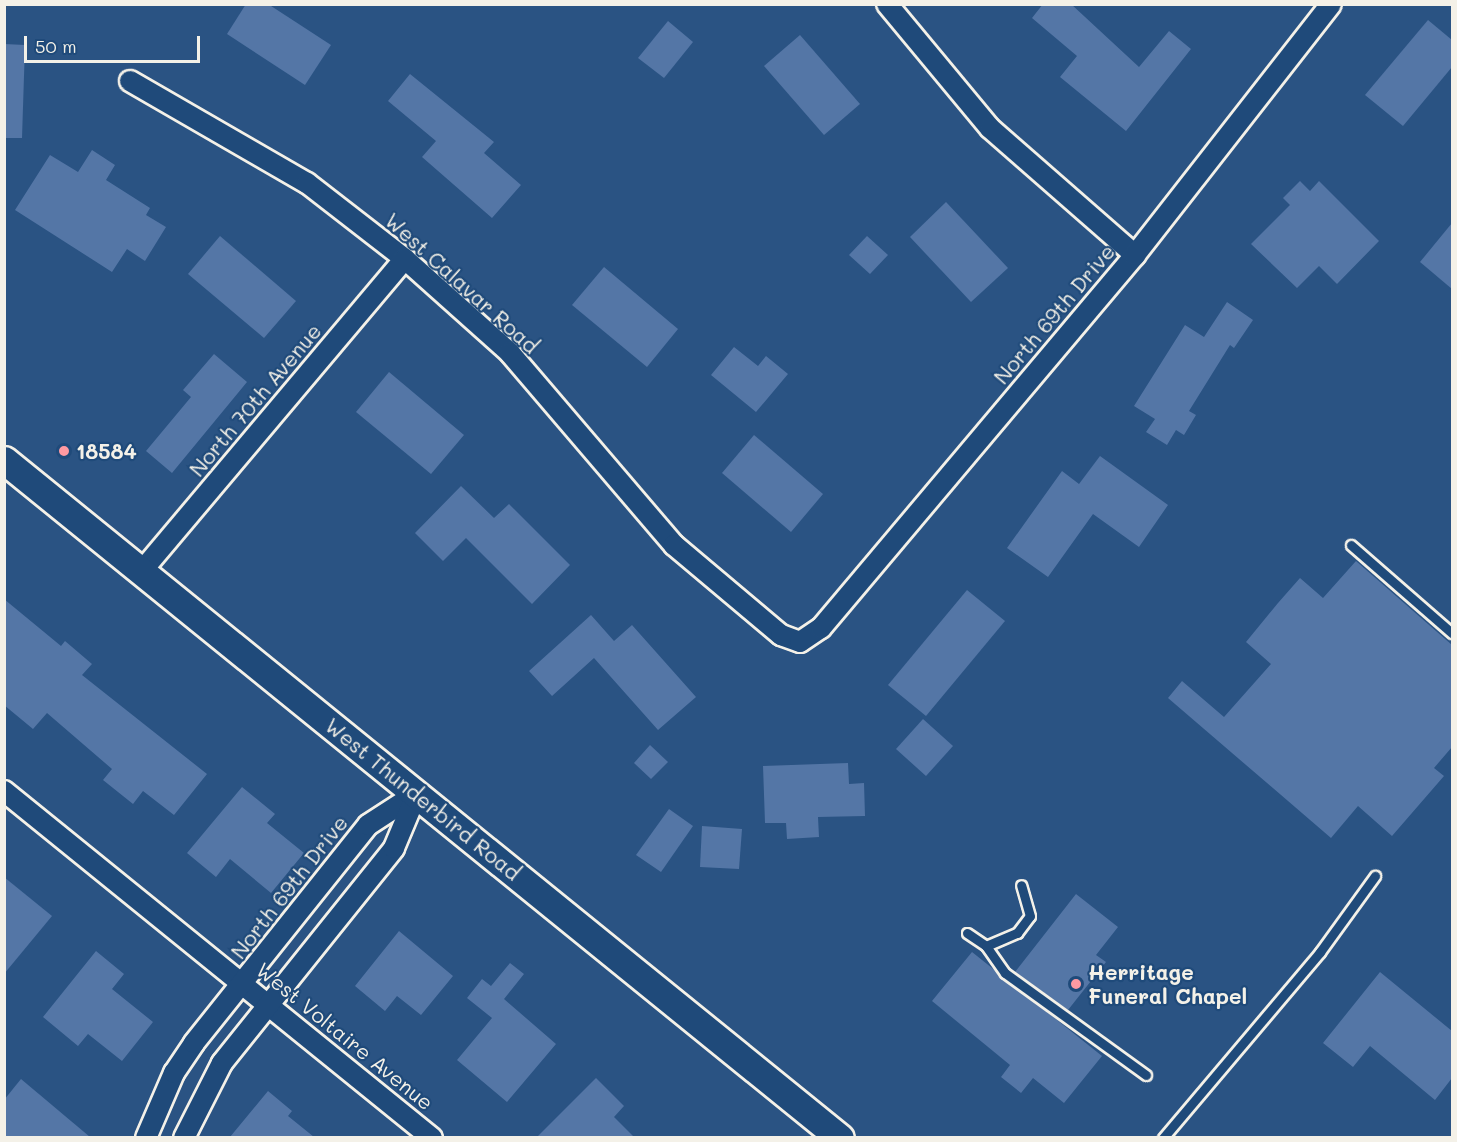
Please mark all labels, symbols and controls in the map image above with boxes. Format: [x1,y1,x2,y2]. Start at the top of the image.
scale bar [27,24,202,62]
text: 50 m [35,34,77,58]
street label: West Calavar Road [380,207,544,359]
street label: North 69th Drive [988,239,1120,389]
street label: North 70th Avenue [184,319,326,481]
place label: 18584 [76,438,137,464]
marker: 18584 [57,444,71,458]
street label: West Thunderbird Road [320,712,526,886]
street label: North 69th Drive [225,810,353,964]
street label: West Voltaire Avenue [251,957,439,1115]
place label: Herritage Funeral Chapel [1088,959,1247,1009]
marker: Herritage Funeral Chapel [1069,977,1083,991]

